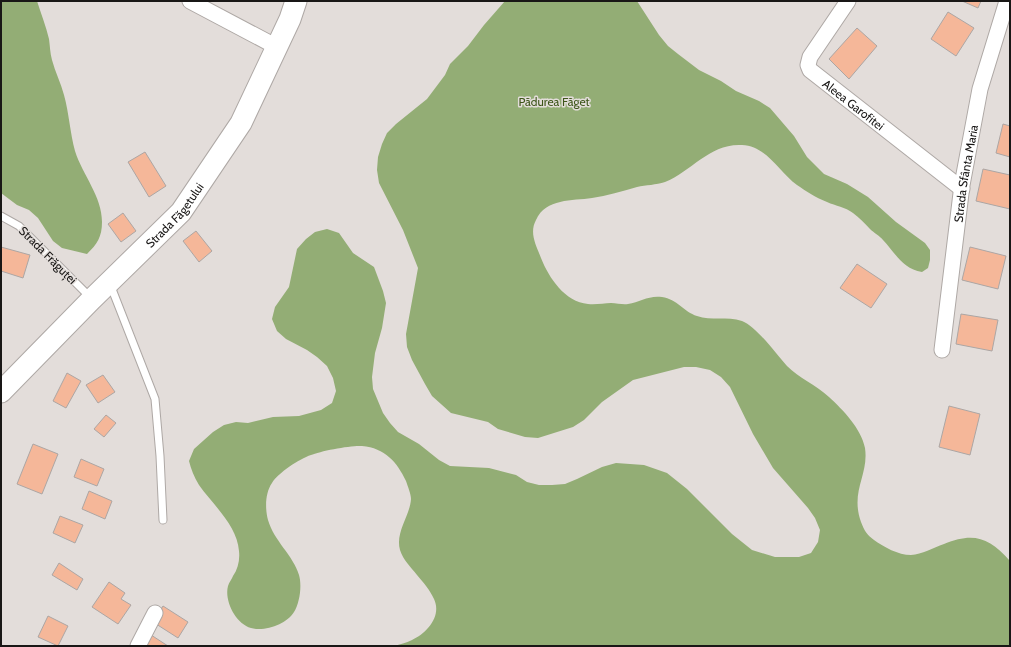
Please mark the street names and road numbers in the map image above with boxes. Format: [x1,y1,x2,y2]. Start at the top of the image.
street label: Aleea Garofitei [820,76,888,133]
street label: Strada Sfânta Maria [950,123,981,223]
street label: Strada Făgetului [142,180,206,250]
street label: Strada Frăguței [15,223,80,288]

